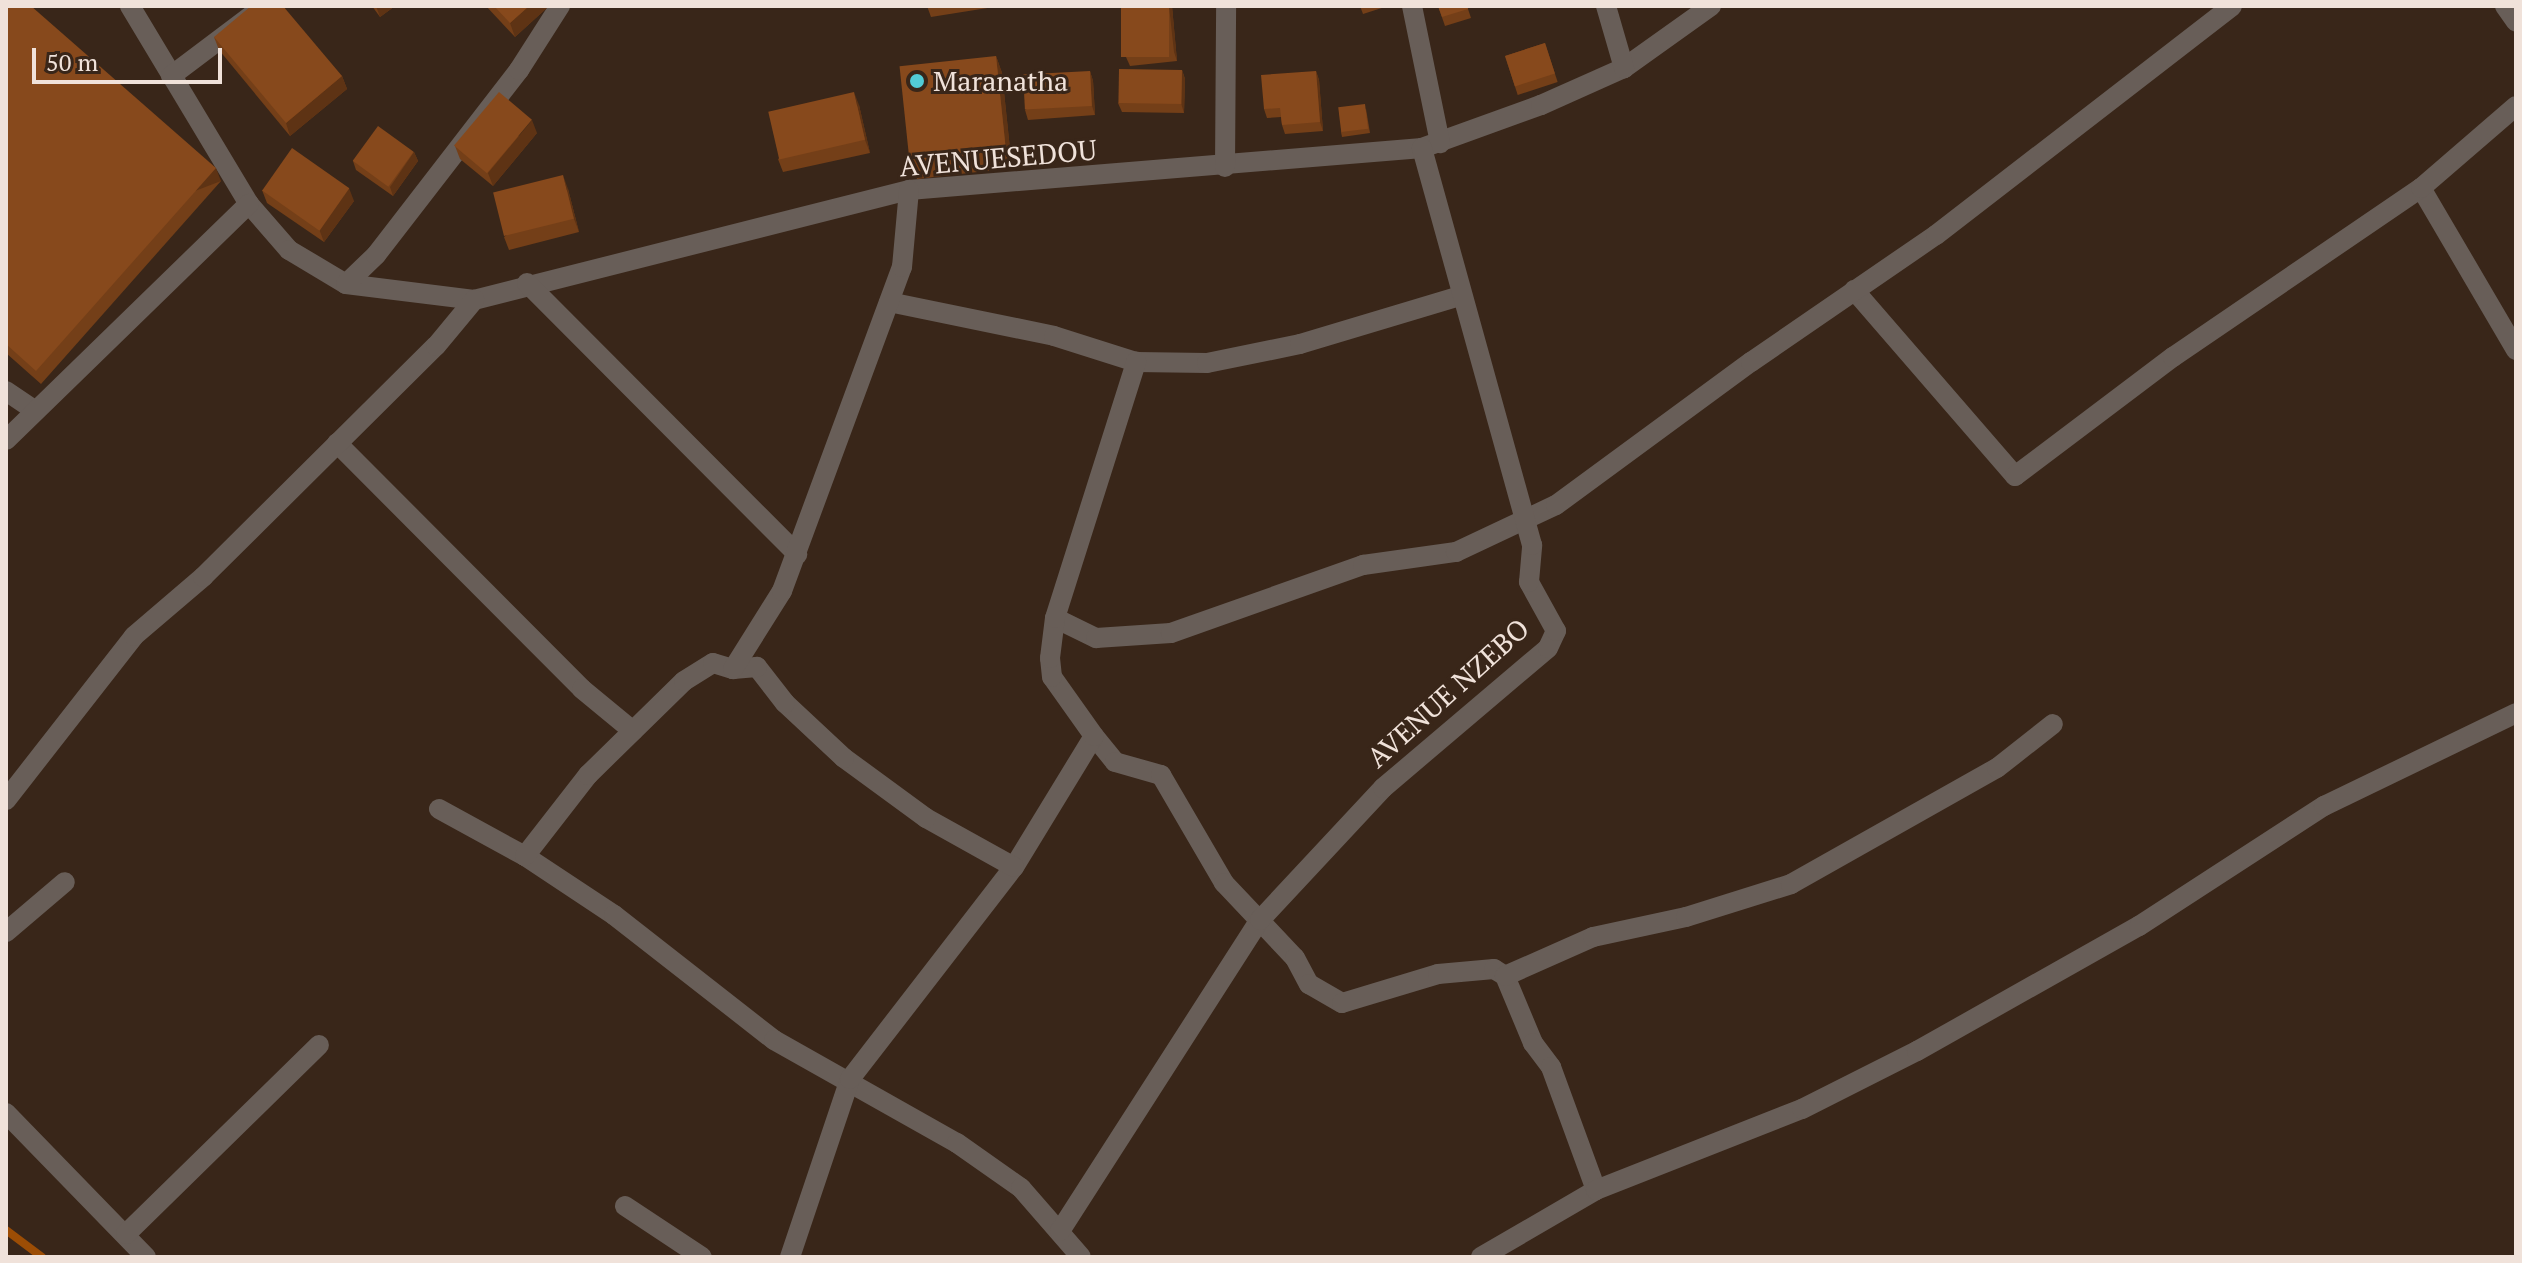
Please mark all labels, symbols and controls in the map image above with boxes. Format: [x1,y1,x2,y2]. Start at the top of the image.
scale bar [36,32,226,82]
text: 50 m [46,46,98,78]
place label: Maranatha [933,64,1068,98]
marker: Maranatha [908,72,926,90]
street label: AVENUESEDOU [898,133,1098,183]
street label: AVENUE NZEBO [1360,612,1536,774]

